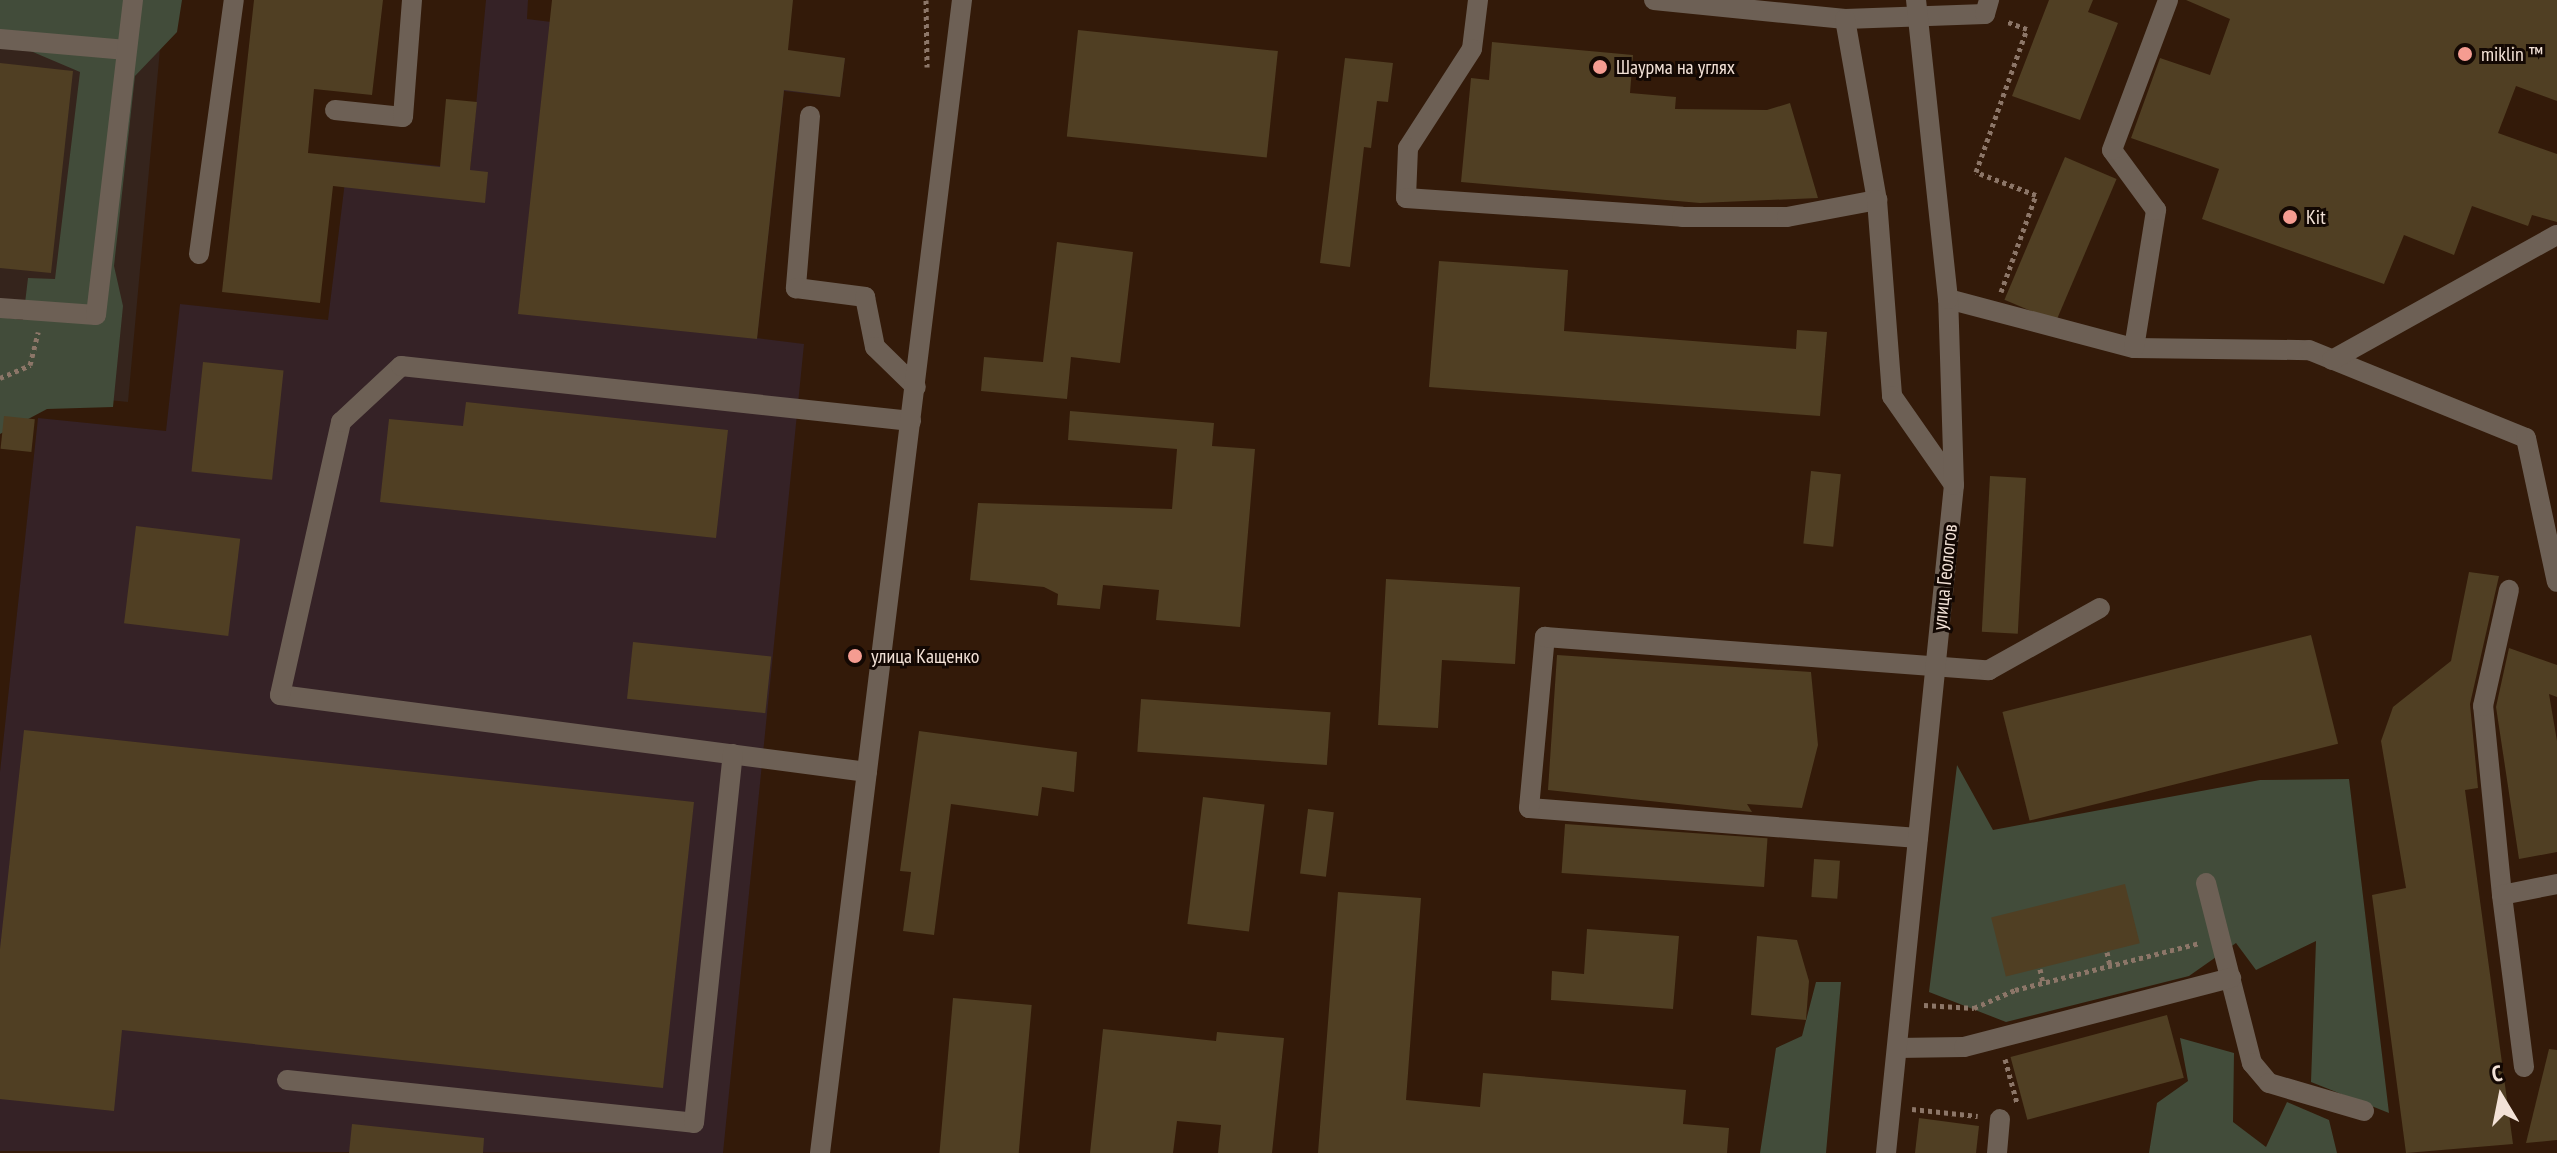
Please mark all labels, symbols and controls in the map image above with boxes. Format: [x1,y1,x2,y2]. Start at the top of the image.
place label: miklin ™ [2481,42,2543,66]
marker: miklin ™ [2456,45,2474,63]
place label: Шаурма на углях [1616,55,1735,79]
marker: Шаурма на углях [1591,58,1609,76]
place label: Kit [2306,205,2326,229]
marker: Kit [2281,208,2299,226]
street label: улица Геологов [1927,523,1963,631]
place label: улица Кащенко [871,644,979,668]
marker: улица Кащенко [846,647,864,665]
north arrow [2461,1057,2541,1137]
text: С [2489,1059,2504,1088]

